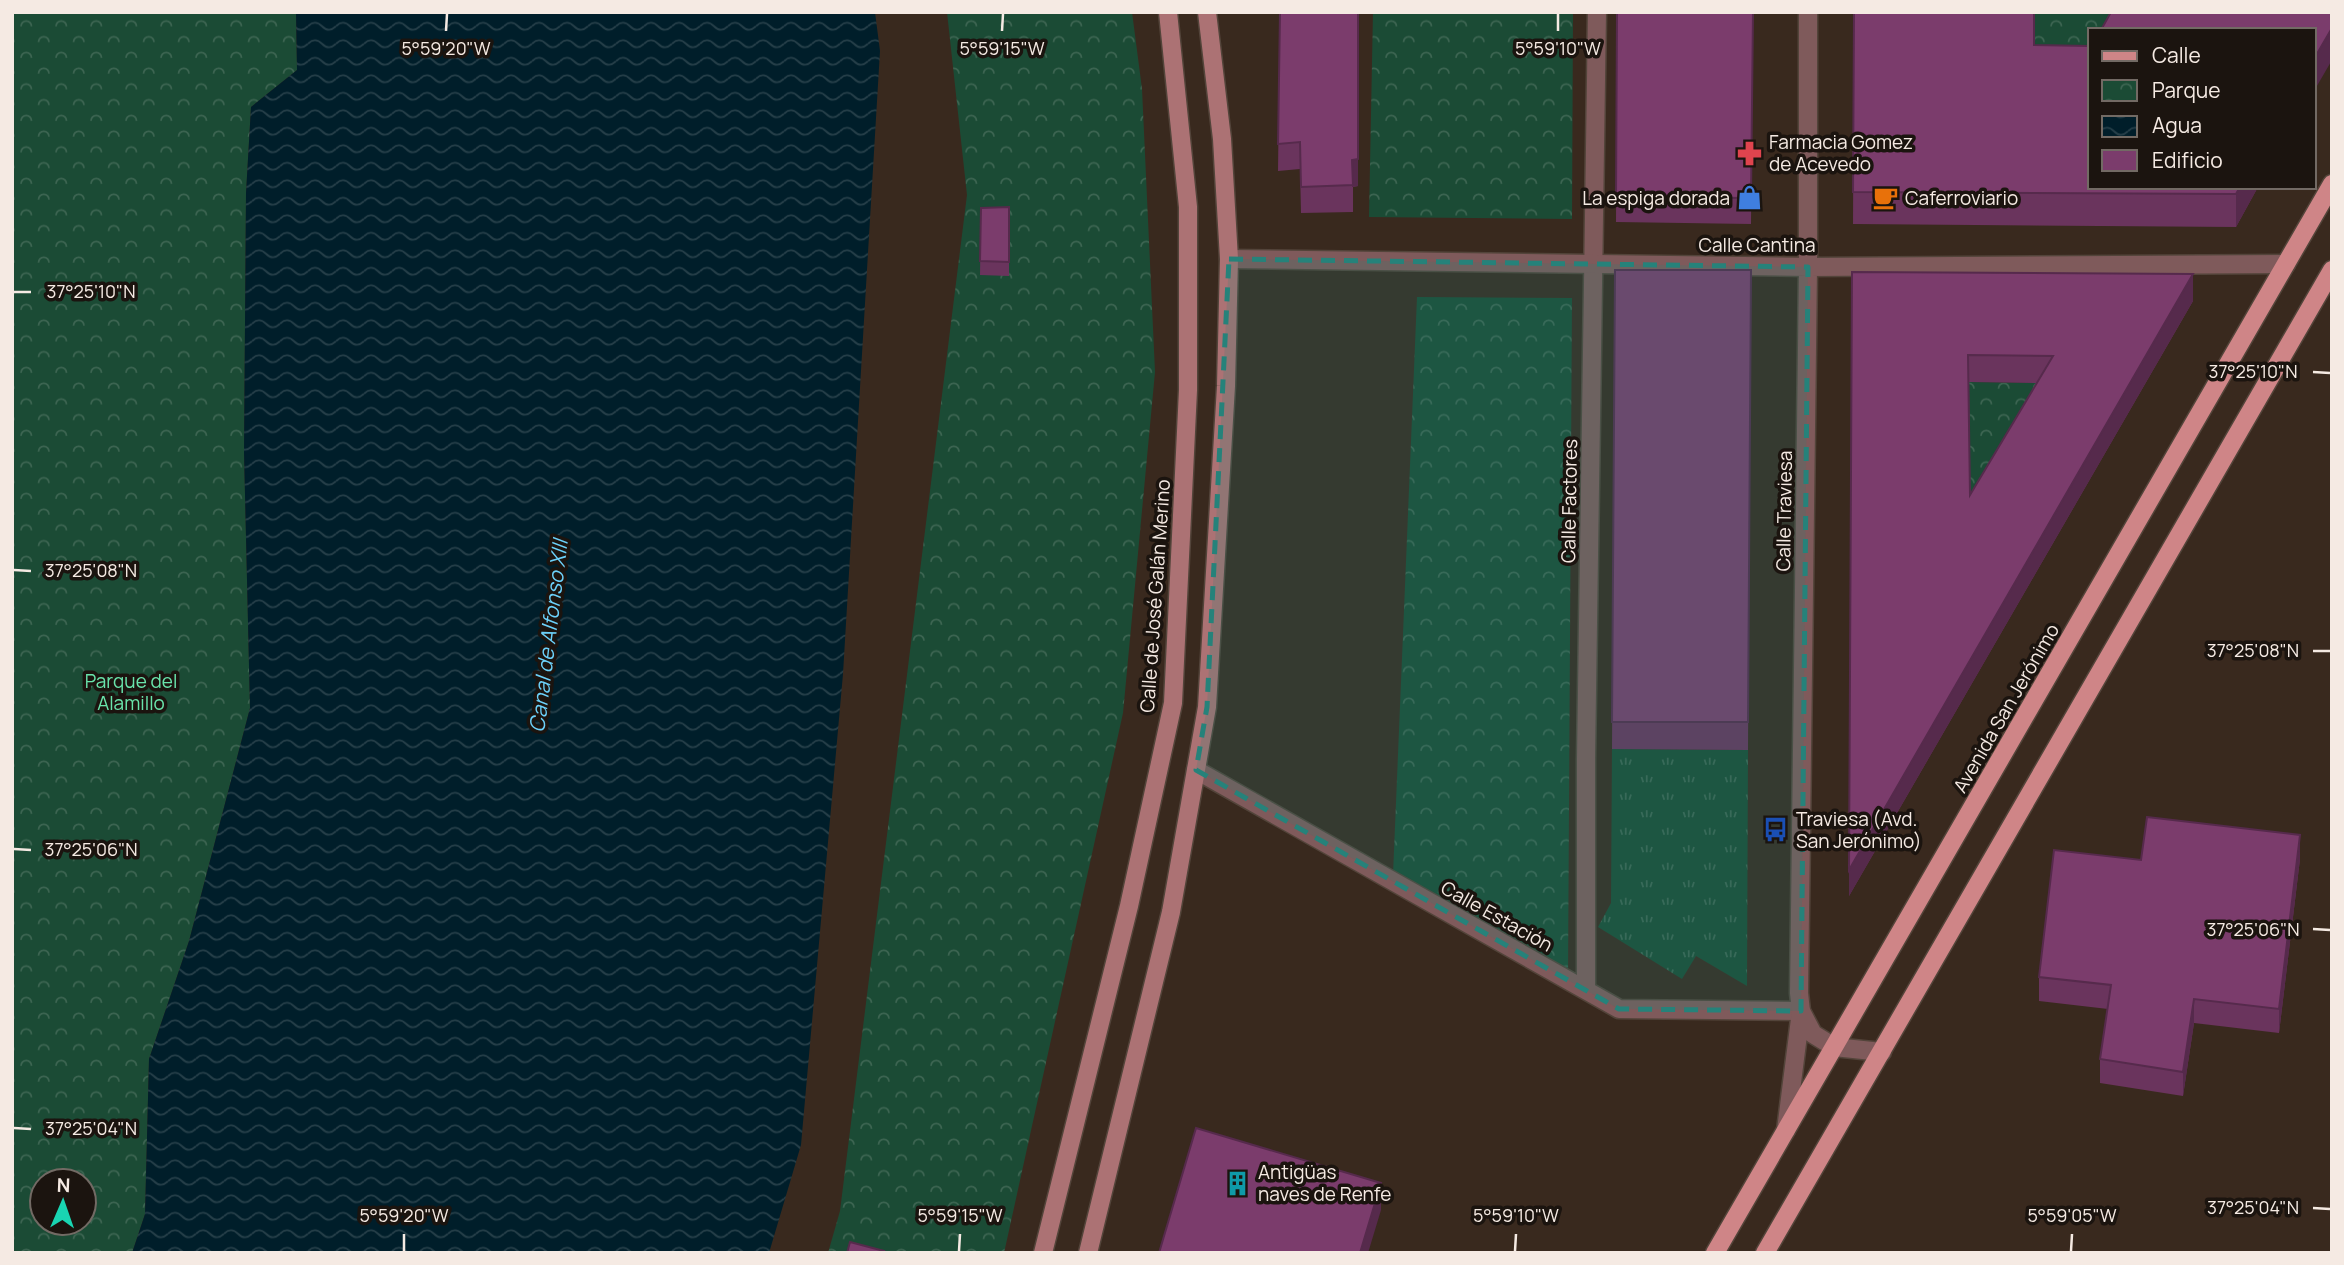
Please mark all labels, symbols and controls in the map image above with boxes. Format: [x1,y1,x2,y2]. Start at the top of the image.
legend [2088,28,2316,189]
text: 5°59'20"W [401,36,491,60]
text: 5°59'15"W [959,36,1045,60]
text: 5°59'10"W [1515,36,1601,60]
text: Calle [2152,41,2201,69]
text: Parque [2152,76,2221,104]
text: Agua [2152,111,2202,139]
place label: Farmacia Gomez de Acevedo [1769,129,1913,177]
pharmacy icon: Farmacia Gomez de Acevedo [1735,139,1763,167]
text: Edificio [2152,146,2223,174]
shop icon: La espiga dorada [1736,184,1764,212]
cafe icon: Caferroviario [1871,184,1899,212]
place label: La espiga dorada [1582,185,1730,211]
place label: Caferroviario [1905,185,2018,211]
street label: Calle Cantina [1698,232,1816,258]
text: 37°25'10"N [47,279,135,303]
text: 37°25'10"N [2209,359,2297,383]
street label: Calle Factores [1555,439,1583,563]
street label: Calle Traviesa [1770,450,1798,572]
street label: Calle de José Galán Merino [1134,478,1176,714]
water label: Canal de Alfonso XIII [522,536,574,734]
text: 37°25'08"N [45,558,137,582]
street label: Avenida San Jerónimo [1947,619,2065,797]
text: 37°25'08"N [2207,638,2299,662]
park label: Parque del Alamillo [85,668,177,716]
place label: Traviesa (Avd. San Jerónimo) [1796,806,1922,854]
bus stop icon: Traviesa (Avd. San Jerónimo) [1762,816,1790,844]
text: 37°25'06"N [44,837,138,861]
street label: Calle Estación [1436,875,1558,957]
text: 37°25'06"N [2206,917,2300,941]
text: 37°25'04"N [45,1116,137,1140]
place label: Antigüas naves de Renfe [1258,1159,1391,1207]
north arrow [28,1167,98,1237]
building icon: Antigüas naves de Renfe [1224,1169,1252,1197]
text: N [56,1172,71,1198]
text: 37°25'04"N [2207,1195,2299,1219]
text: 5°59'20"W [359,1203,449,1227]
text: 5°59'15"W [917,1203,1003,1227]
text: 5°59'10"W [1473,1203,1559,1227]
text: 5°59'05"W [2027,1203,2117,1227]

